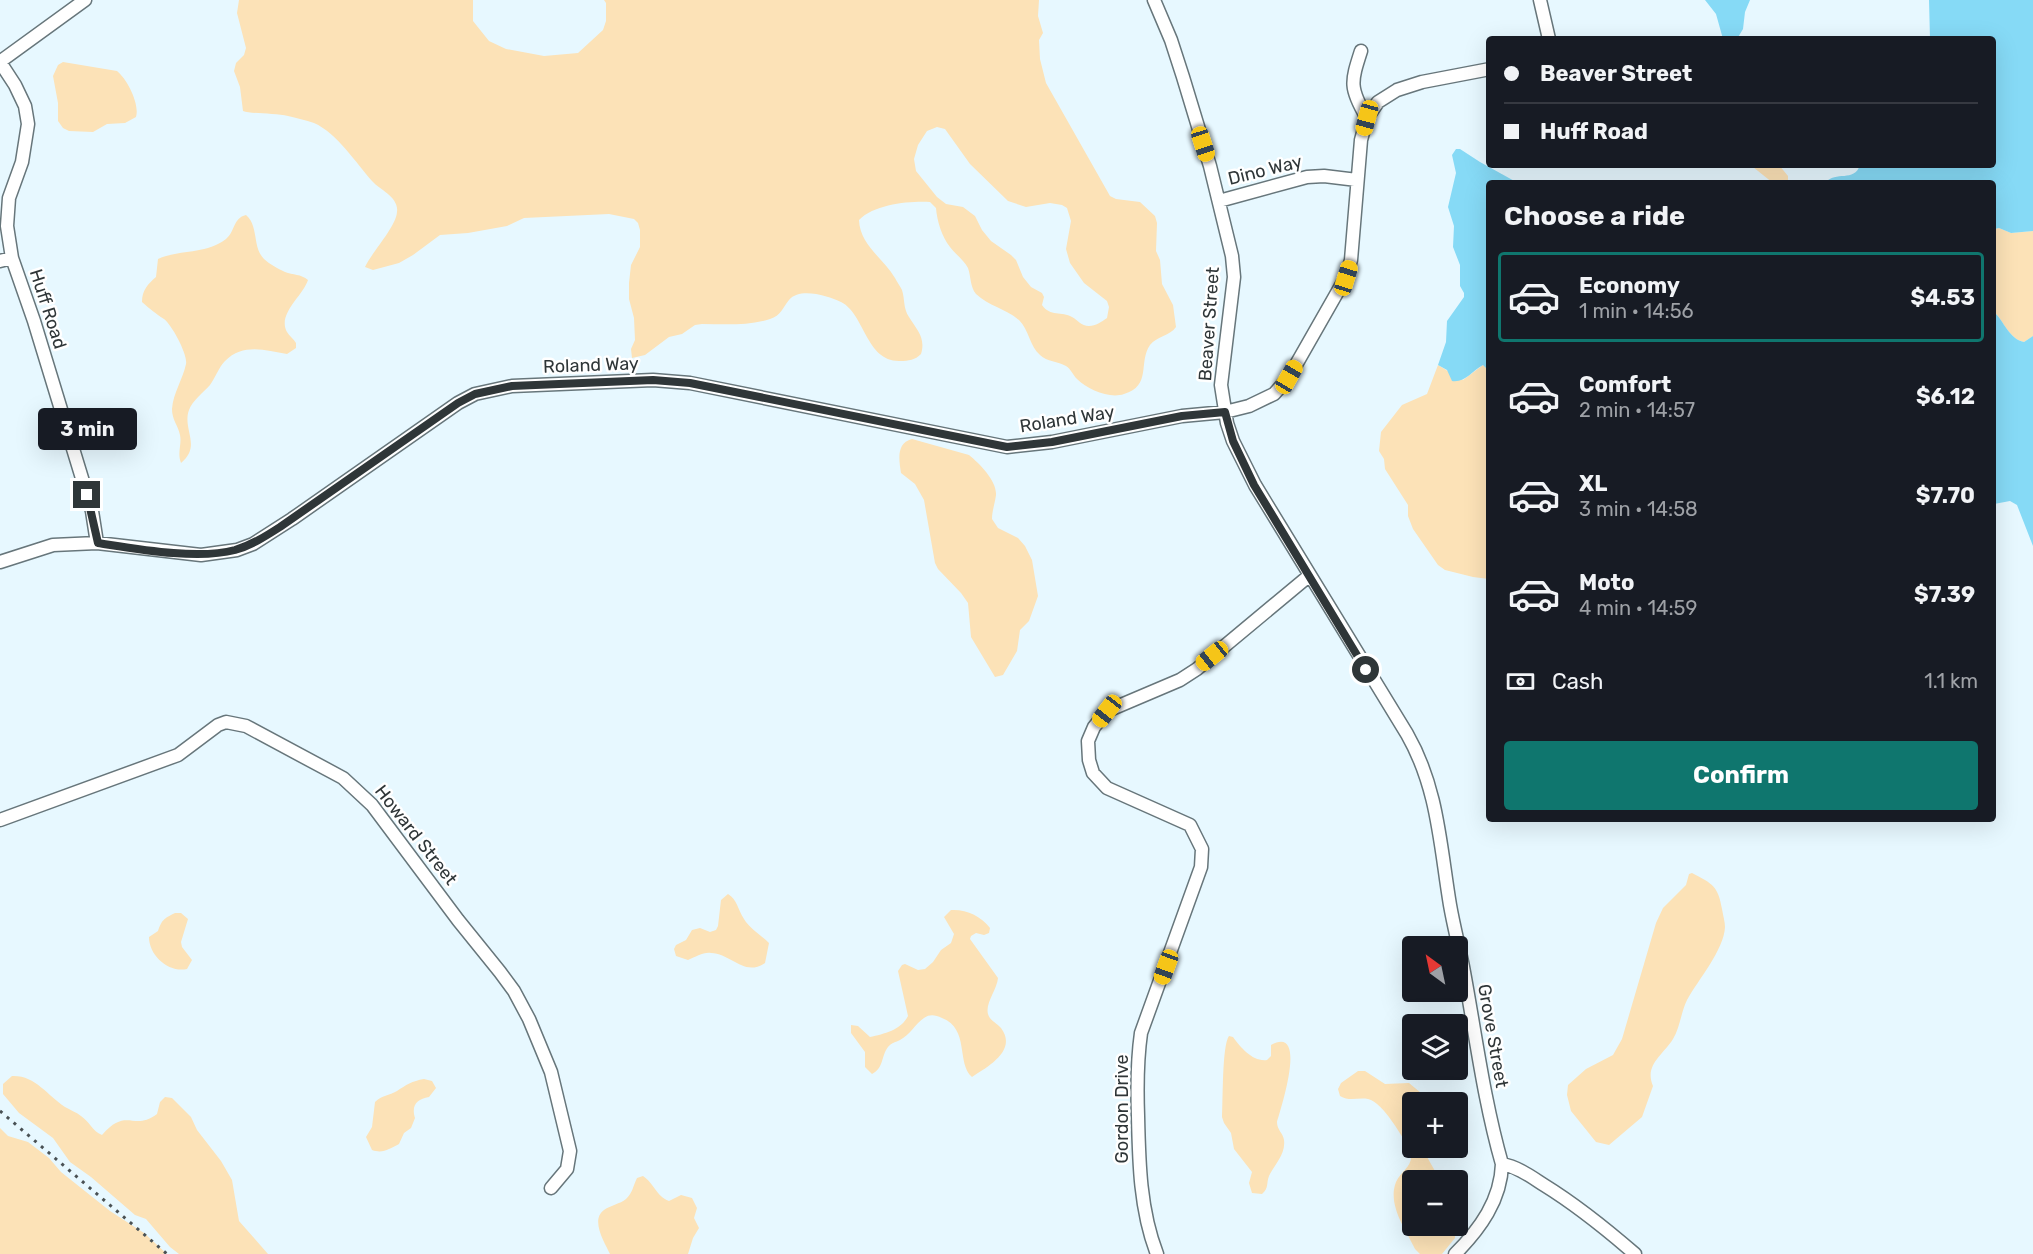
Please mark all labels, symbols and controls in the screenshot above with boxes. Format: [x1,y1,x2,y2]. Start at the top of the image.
text: Beaver Street [1540,60,1692,87]
car [1354,98,1380,138]
text: Huff Road [1540,118,1648,145]
car [1189,124,1217,164]
street label: Dino Way [1226,150,1304,190]
text: Choose a ride [1504,200,1685,232]
car [1332,258,1360,298]
street label: Huff Road [25,266,71,352]
street label: Beaver Street [1194,266,1224,382]
icon: car [1507,270,1561,324]
text: Economy [1579,272,1680,299]
text: $4.53 [1910,284,1975,311]
text: 1 min · 14:56 [1579,299,1694,323]
street label: Roland Way [543,352,639,378]
car [1272,357,1306,397]
icon: car [1507,369,1561,423]
text: Comfort [1579,371,1671,398]
text: $6.12 [1916,383,1975,410]
text: 2 min · 14:57 [1579,398,1695,422]
street label: Roland Way [1018,401,1116,437]
callout: 3 min [38,408,136,450]
text: 3 min [60,417,115,441]
icon: car [1507,468,1561,522]
text: XL [1579,470,1607,497]
route end [73,481,100,508]
text: $7.70 [1916,482,1975,509]
text: 3 min · 14:58 [1579,497,1698,521]
icon: car [1507,567,1561,621]
text: Moto [1579,569,1634,596]
text: $7.39 [1914,581,1975,608]
text: 4 min · 14:59 [1579,596,1697,620]
car [1192,638,1232,674]
route start [1352,656,1379,683]
icon: cash [1504,665,1537,698]
text: Cash [1552,668,1603,695]
text: 1.1 km [1924,669,1978,693]
car [1089,691,1125,731]
button: Confirm [1504,741,1978,810]
street label: Howard Street [370,781,462,889]
north arrow [1402,936,1468,1002]
map controls [1402,936,1468,1236]
car [1151,947,1181,987]
street label: Grove Street [1473,982,1513,1090]
button: layers [1402,1014,1468,1080]
street label: Gordon Drive [1111,1055,1133,1163]
button: + [1402,1092,1468,1158]
button: − [1402,1170,1468,1236]

